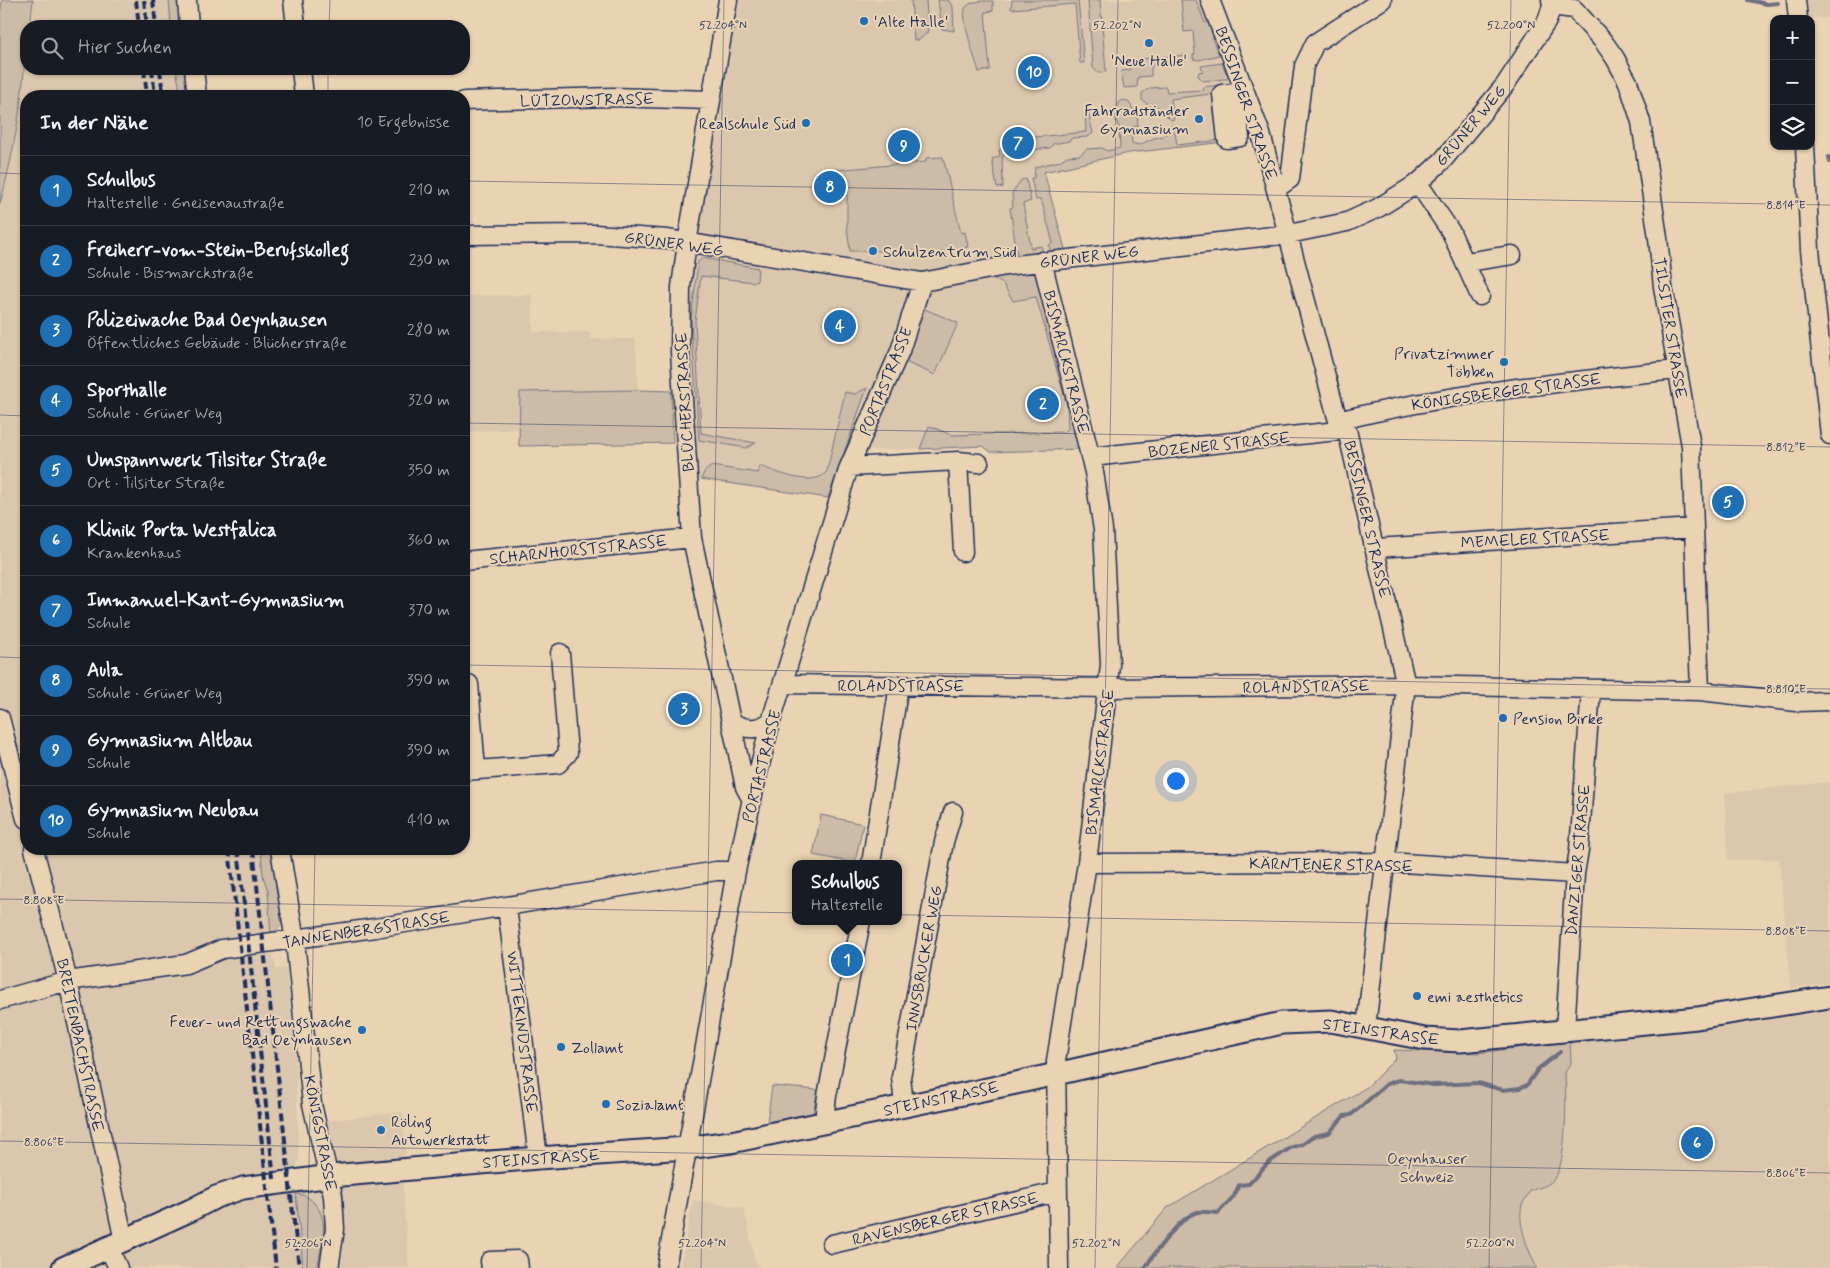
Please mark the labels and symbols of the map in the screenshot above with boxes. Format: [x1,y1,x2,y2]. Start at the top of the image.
place label: 'Alte Halle' [874,12,949,33]
marker: 'Alte Halle' [858,15,870,27]
text: 52.204°N [699,18,747,34]
text: 52.202°N [1093,18,1141,34]
text: 52.200°N [1487,18,1535,34]
street label: BESSINGER STRASSE [1209,24,1282,183]
marker: 'Neue Halle' [1143,37,1155,49]
place label: 'Neue Halle' [1111,51,1187,72]
pin: 10 [1018,53,1050,91]
street label: GRÜNER WEG [1431,81,1511,171]
street label: LÜTZOWSTRASSE [520,89,654,112]
place label: Fahrradständer Gymnasium [1084,101,1190,140]
marker: Fahrradständer Gymnasium [1193,113,1205,125]
place label: Realschule Süd [699,114,796,135]
marker: Realschule Süd [800,117,812,129]
pin: 7 [1002,124,1034,162]
pin: 9 [888,127,920,165]
pin: 8 [814,168,846,206]
text: 8.814°E [1766,198,1806,214]
street label: GRÜNER WEG [623,227,725,262]
street label: GRÜNER WEG [1038,241,1140,274]
place label: Schulzentrum Süd [883,242,1017,263]
marker: Schulzentrum Süd [867,245,879,257]
street label: TILSITER STRASSE [1648,256,1691,400]
street label: BISMARCKSTRASSE [1038,288,1094,436]
pin: 4 [824,307,856,345]
street label: PORTASTRASSE [855,324,918,439]
street label: BLÜCHERSTRASSE [671,332,700,472]
place label: Privatzimmer Többen [1394,344,1494,383]
marker: Privatzimmer Többen [1498,356,1510,368]
street label: KÖNIGSBERGER STRASSE [1410,369,1602,416]
pin: 2 [1027,385,1059,423]
street label: BOZENER STRASSE [1147,428,1291,463]
street label: BESSINGER STRASSE [1338,439,1395,600]
text: 8.812°E [1766,440,1806,456]
pin: 5 [1712,483,1744,521]
street label: MEMELER STRASSE [1460,525,1610,554]
street label: SCHARNHORSTSTRASSE [488,531,668,570]
street label: ROLANDSTRASSE [838,676,964,697]
street label: ROLANDSTRASSE [1242,676,1370,699]
text: 8.810°E [1766,682,1806,698]
street label: BISMARCKSTRASSE [1081,688,1120,836]
pin: 3 [668,690,700,728]
street label: PORTASTRASSE [738,708,787,825]
place label: Pension Birke [1513,709,1603,730]
marker: Pension Birke [1497,712,1509,724]
your location [1163,768,1189,794]
street label: DANZIGER STRASSE [1561,783,1596,937]
street label: KÄRNTENER STRASSE [1249,854,1413,877]
street label: INNSBRUCKER WEG [901,884,948,1033]
text: 8.808°E [24,893,64,909]
street label: TANNENBERGSTRASSE [281,907,451,954]
text: 8.808°E [1766,924,1806,940]
pin: 1 [831,941,863,979]
street label: WITTEKINDSTRASSE [501,950,542,1115]
street label: BREITENBACHSTRASSE [51,957,108,1134]
place label: emi aesthetics [1427,987,1523,1008]
marker: emi aesthetics [1411,990,1423,1002]
place label: Feuer- und Rettungswache Bad Oeynhausen [170,1012,352,1051]
street label: STEINSTRASSE [1321,1014,1440,1051]
marker: Feuer- und Rettungswache Bad Oeynhausen [356,1024,368,1036]
place label: Zollamt [571,1038,624,1059]
marker: Zollamt [555,1041,567,1053]
street label: KÖNIGSTRASSE [298,1074,341,1193]
street label: STEINSTRASSE [882,1077,1001,1122]
place label: Sozialamt [616,1095,684,1116]
marker: Sozialamt [600,1098,612,1110]
place label: Röling Autowerkstatt [391,1112,491,1151]
marker: Röling Autowerkstatt [375,1124,387,1136]
pin: 6 [1681,1124,1713,1162]
text: 8.806°E [24,1135,64,1151]
street label: STEINSTRASSE [482,1145,600,1174]
park label: Oeynhauser Schweiz [1387,1149,1467,1188]
text: 8.806°E [1766,1166,1806,1182]
street label: RAVENSBERGER STRASSE [850,1188,1040,1251]
text: 52.206°N [285,1236,331,1252]
text: 52.204°N [678,1236,726,1252]
text: 52.202°N [1072,1236,1120,1252]
text: 52.200°N [1466,1236,1514,1252]

